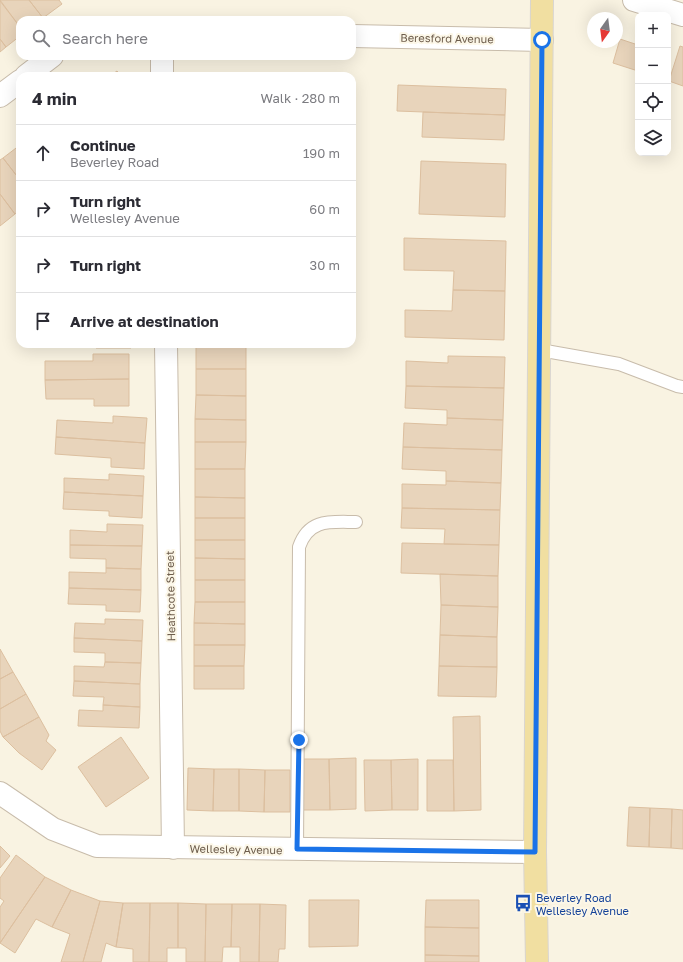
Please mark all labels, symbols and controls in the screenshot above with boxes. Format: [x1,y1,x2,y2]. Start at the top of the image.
north arrow [587,12,623,48]
map controls [635,12,671,156]
button: + [635,12,671,48]
search box [16,16,356,60]
icon: search [30,27,52,49]
text: Search here [62,29,148,47]
street label: Beresford Avenue [400,31,494,45]
route start [533,31,551,49]
button: − [635,48,671,84]
button: locate [635,84,671,120]
text: 4 min [32,88,77,109]
text: Walk · 280 m [261,90,340,106]
button: layers [635,120,671,156]
text: Continue [70,136,136,154]
icon: ahead [32,142,54,164]
text: 190 m [303,145,340,161]
text: Beverley Road [70,154,159,170]
text: Turn right [70,192,141,210]
icon: right [32,198,54,220]
text: 60 m [309,201,340,217]
text: Wellesley Avenue [70,210,180,226]
icon: right [32,254,54,276]
text: Turn right [70,256,141,274]
text: 30 m [310,257,340,273]
icon: arrive [32,310,54,332]
text: Arrive at destination [70,312,219,330]
street label: Heathcote Street [163,551,177,641]
route end [290,731,308,749]
street label: Wellesley Avenue [189,842,283,856]
place label: Beverley Road Wellesley Avenue [536,891,629,917]
bus stop icon: Beverley Road Wellesley Avenue [513,893,533,913]

